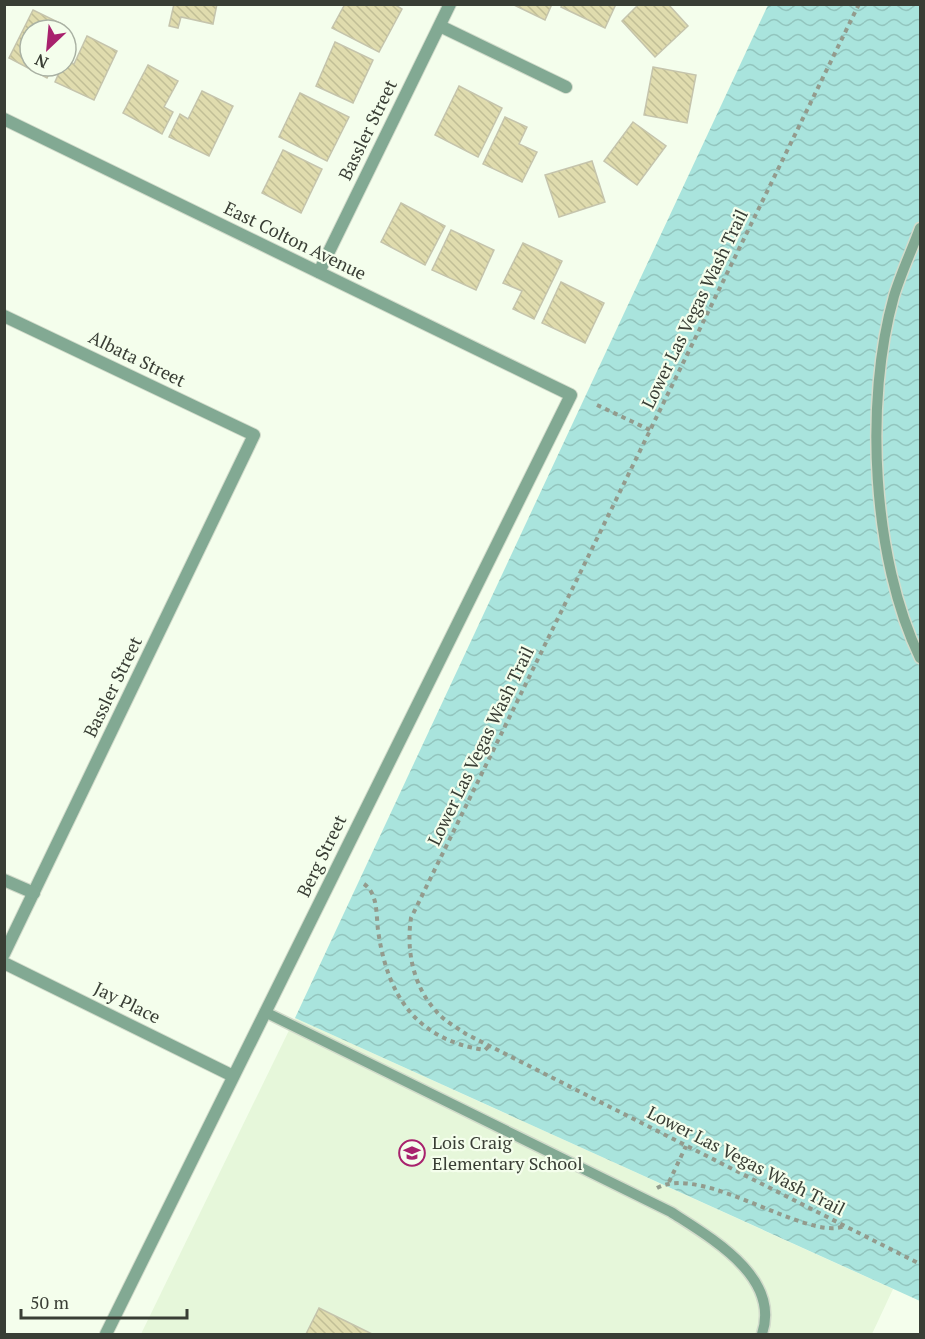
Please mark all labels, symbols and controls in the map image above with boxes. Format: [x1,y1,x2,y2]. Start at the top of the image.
north arrow [18,18,78,78]
text: N [31,49,52,74]
street label: Bassler Street [332,75,402,184]
street label: East Colton Avenue [220,195,370,285]
street label: Lower Las Vegas Wash Trail [635,205,753,412]
street label: Albata Street [85,324,190,392]
street label: Bassler Street [77,632,147,741]
street label: Lower Las Vegas Wash Trail [421,642,539,849]
street label: Berg Street [291,810,352,901]
street label: Jay Place [90,976,165,1028]
street label: Lower Las Vegas Wash Trail [644,1100,849,1220]
place label: Lois Craig Elementary School [432,1130,583,1175]
school or university icon: Lois Craig Elementary School [397,1138,427,1168]
scale bar [21,1282,188,1320]
text: 50 m [30,1290,70,1314]

